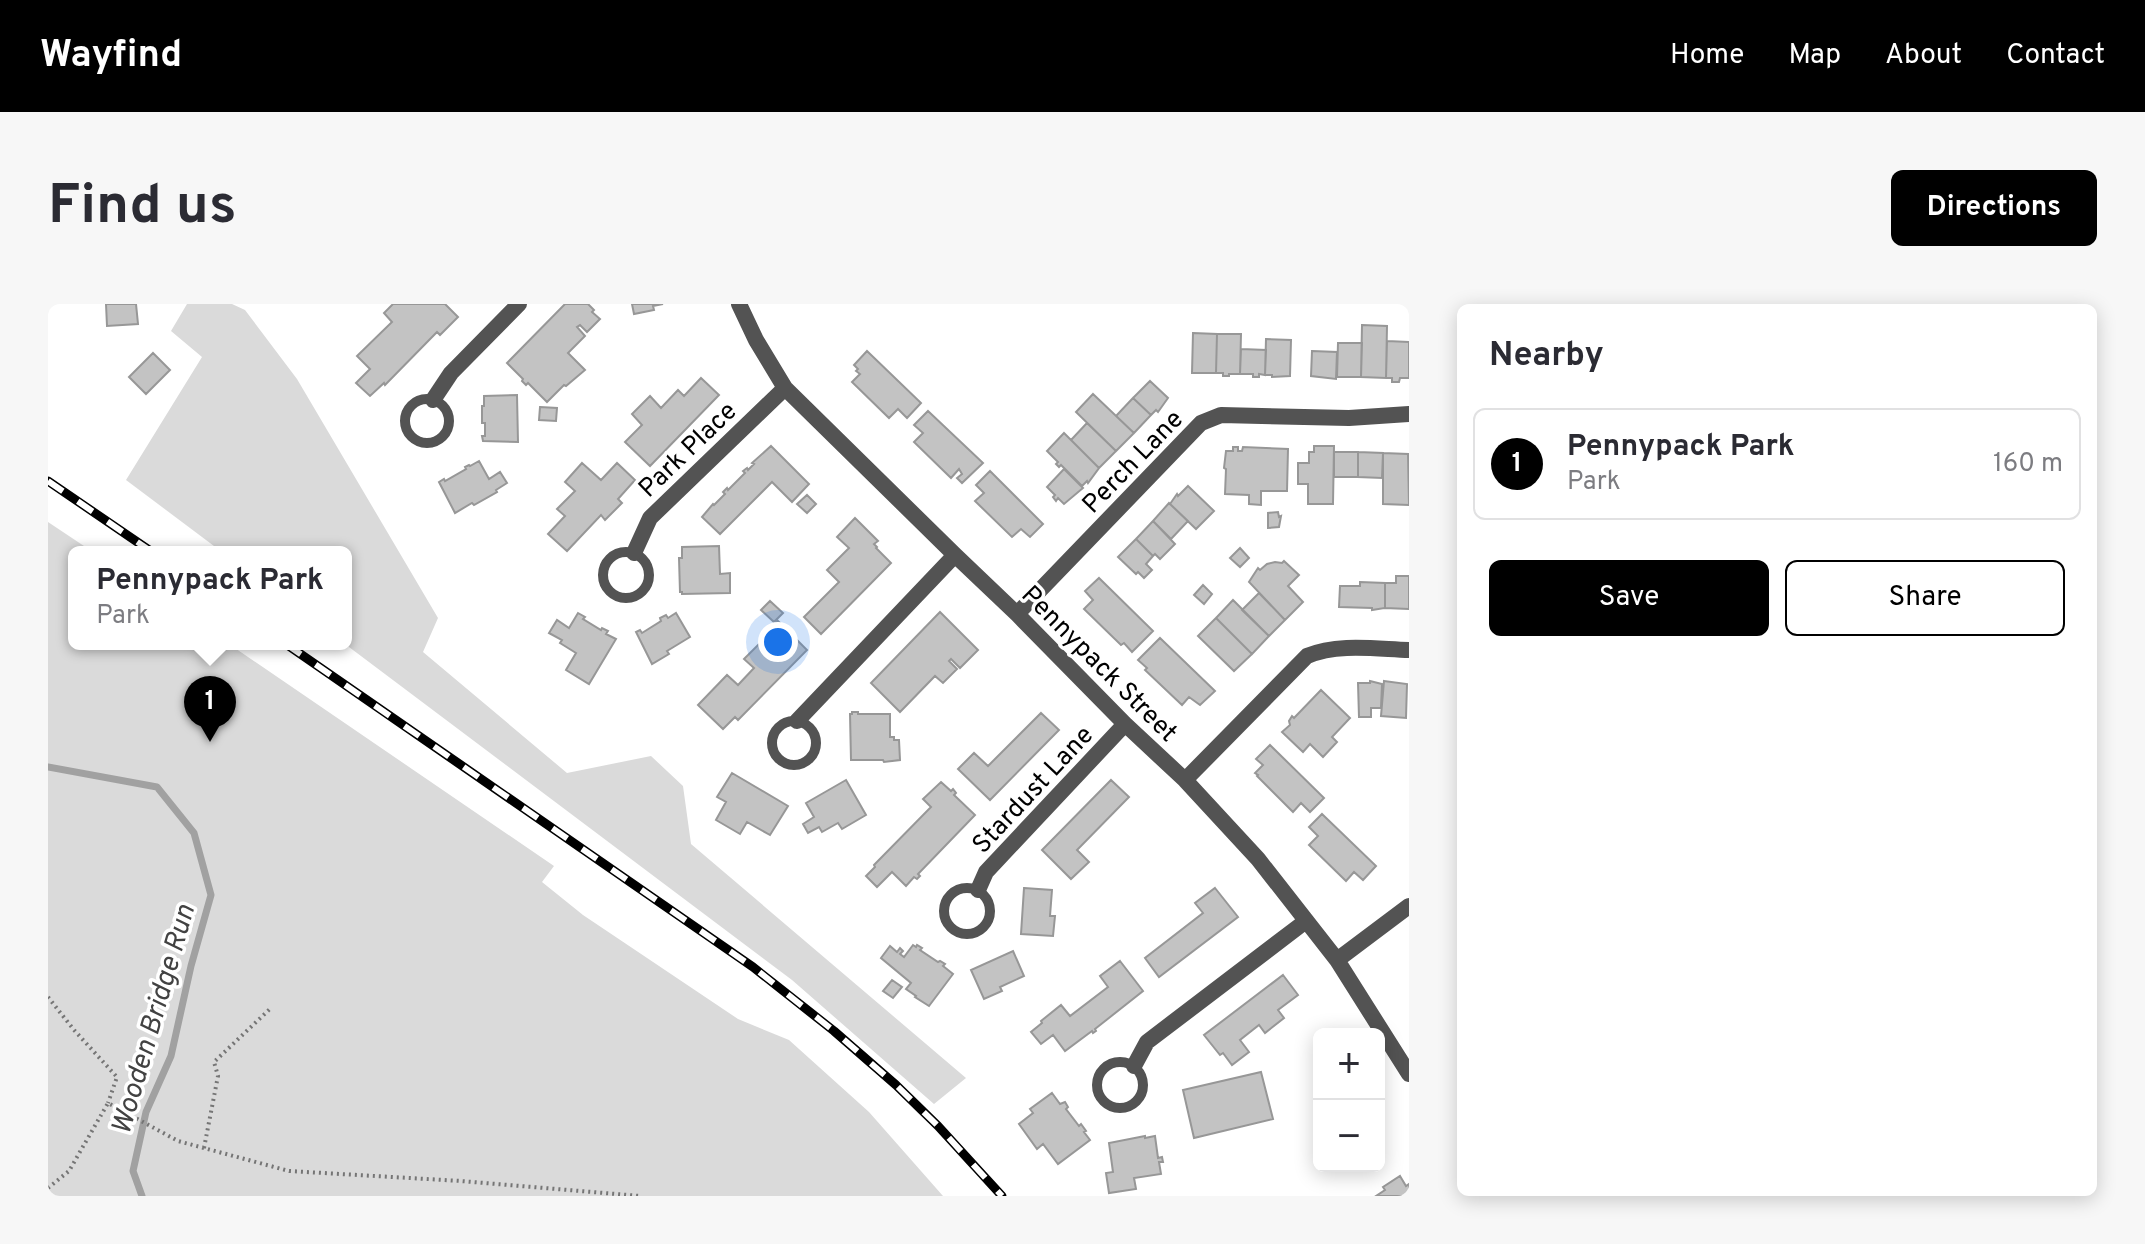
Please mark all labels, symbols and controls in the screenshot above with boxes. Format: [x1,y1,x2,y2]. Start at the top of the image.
text: Wayfind [40,32,182,81]
text: Home [1670,38,1744,74]
text: Map [1788,38,1841,74]
text: About [1885,38,1962,74]
text: Contact [2006,38,2105,74]
button: Directions [1891,170,2097,246]
text: Find us [48,173,237,243]
text: Nearby [1489,335,1604,378]
street label: Park Place [633,396,745,506]
street label: Perch Lane [1076,404,1191,521]
text: Pennypack Park [1567,429,1795,466]
text: 1 [1512,448,1522,481]
text: 160 m [1993,448,2063,481]
text: Park [1567,466,1621,499]
popup [68,546,352,650]
button: Save [1489,560,1769,636]
button: Share [1785,560,2065,636]
text: Pennypack Park [96,563,324,600]
street label: Pennypack Street [1013,580,1183,750]
text: Park [96,600,150,633]
your location [758,622,798,662]
pin: 1 [184,676,236,742]
street label: Stardust Lane [966,720,1101,862]
water label: Wooden Bridge Run [105,901,205,1139]
map controls [1313,1028,1385,1172]
button: + [1313,1028,1385,1100]
button: − [1313,1100,1385,1172]

